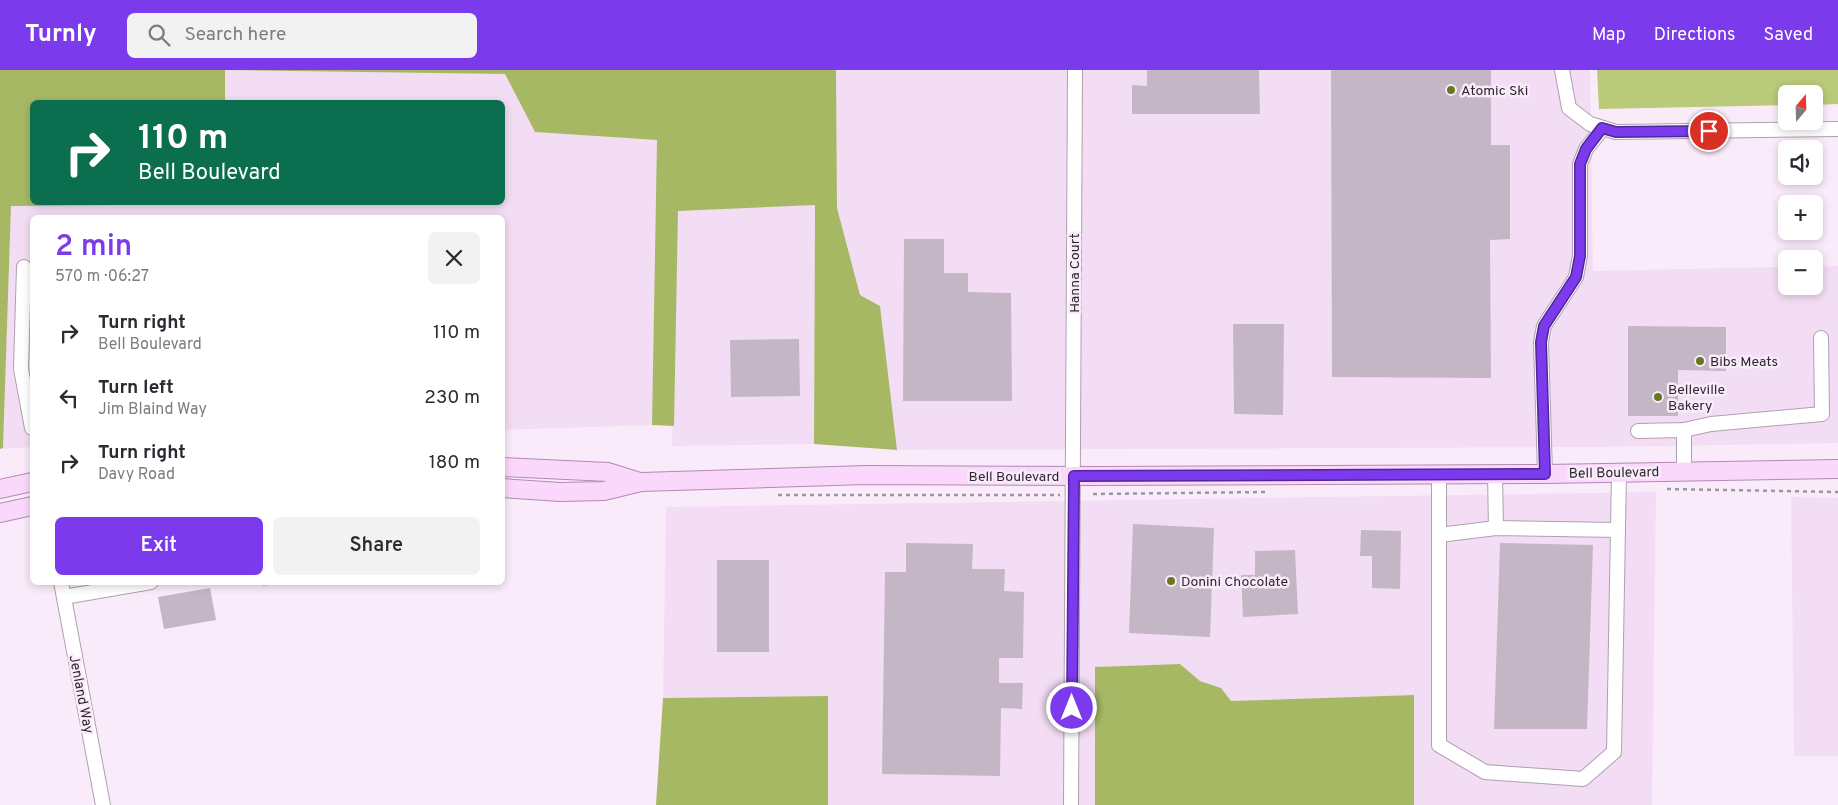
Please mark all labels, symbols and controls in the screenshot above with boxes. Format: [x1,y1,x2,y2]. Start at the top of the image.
search box [127,13,477,58]
text: Turnly [25,20,97,50]
icon: search [145,21,173,49]
text: Search here [185,23,286,47]
text: Map [1592,24,1626,47]
text: Directions [1654,24,1736,47]
text: Saved [1764,24,1813,47]
place label: Atomic Ski [1461,83,1528,100]
marker: Atomic Ski [1445,84,1457,96]
north arrow [1778,85,1822,130]
map controls [1778,85,1823,295]
pin [1688,110,1730,152]
text: 110 m [138,117,228,161]
icon: arrive [1695,117,1723,145]
icon: right [55,120,120,185]
button: sound [1778,140,1823,185]
text: Bell Boulevard [138,160,281,187]
button: + [1778,195,1823,240]
text: 2 min [55,229,132,266]
button: close [428,232,480,284]
street label: Hanna Court [1067,233,1084,313]
button: − [1778,250,1823,295]
text: 570 m · 06:27 [55,267,149,287]
text: Turn right [98,311,186,335]
icon: right [55,319,83,347]
text: 110 m [433,321,480,345]
text: Bell Boulevard [98,335,202,355]
place label: Bibs Meats [1710,354,1778,371]
marker: Bibs Meats [1694,355,1706,367]
text: Turn left [98,376,174,400]
place label: Belleville Bakery [1668,382,1725,415]
icon: left [55,384,83,412]
text: 230 m [424,386,480,410]
marker: Belleville Bakery [1652,391,1664,403]
text: Jim Blaind Way [98,400,207,420]
text: Turn right [98,441,186,465]
icon: right [55,449,83,477]
text: 180 m [429,451,480,475]
street label: Bell Boulevard [1568,464,1660,483]
text: Davy Road [98,465,175,485]
street label: Bell Boulevard [969,469,1059,486]
button: Exit [55,517,263,575]
button: Share [273,517,480,575]
place label: Donini Chocolate [1181,574,1288,591]
marker: Donini Chocolate [1165,575,1177,587]
street label: Jenland Way [65,654,96,735]
position arrow [1045,681,1097,733]

